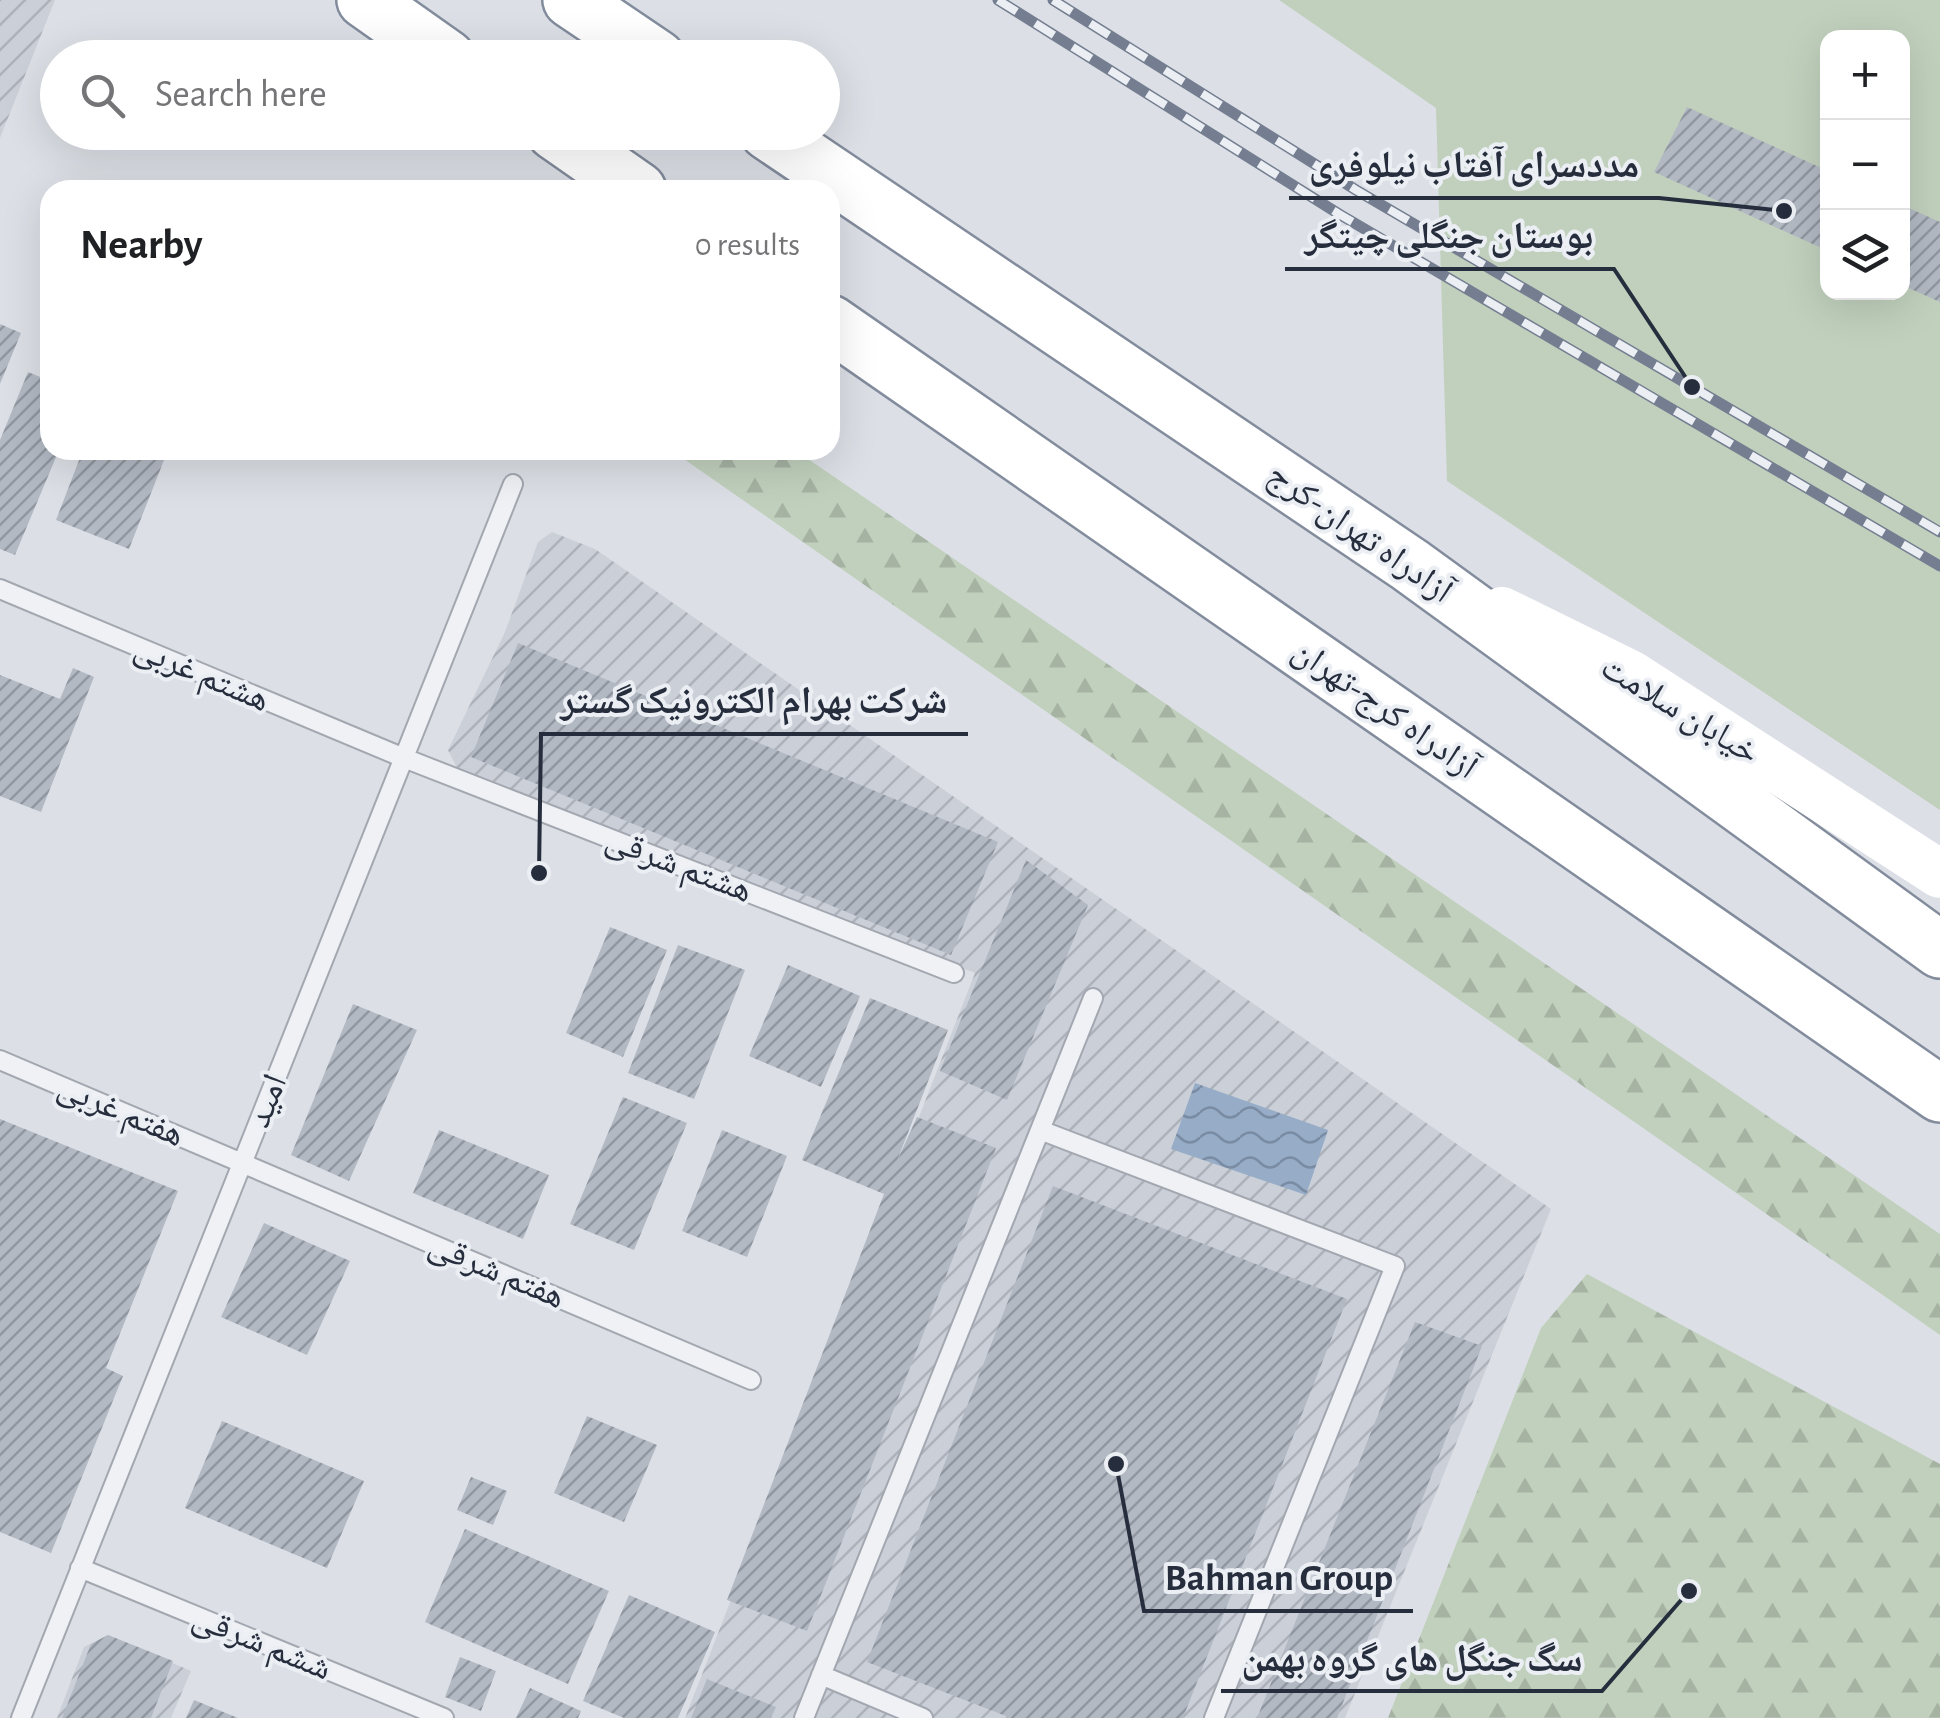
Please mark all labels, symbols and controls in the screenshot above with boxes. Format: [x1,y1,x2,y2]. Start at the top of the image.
map controls [1820,30,1910,300]
button: + [1820,30,1910,120]
search box [40,40,840,150]
icon: search [75,68,130,123]
text: Search here [155,76,327,114]
button: − [1820,120,1910,210]
callout: مددسرای آفتاب نیلوفری [1289,130,1659,198]
text: مددسرای آفتاب نیلوفری [1309,146,1639,187]
callout: بوستان جنگلی چیتگر [1285,201,1614,269]
button: layers [1820,210,1910,300]
text: بوستان جنگلی چیتگر [1303,218,1593,258]
text: Nearby [80,224,203,266]
text: 0 results [695,229,800,261]
street label: آزادراه تهران-کرج [1260,456,1460,613]
street label: هشتم غربی [128,630,275,722]
street label: آزادراه کرج-تهران [1285,632,1485,789]
street label: خیابان سلامت [1594,649,1765,772]
callout: شرکت بهرام الکترونیک گستر [541,666,968,734]
text: شرکت بهرام الکترونیک گستر [559,683,947,726]
street label: هشتم شرقی [600,821,757,913]
street label: هفتم غربی [51,1069,189,1157]
street label: امید [241,1070,294,1133]
street label: هفتم شرقی [422,1227,570,1319]
callout: Bahman Group [1144,1543,1413,1611]
text: Bahman Group [1165,1560,1393,1598]
street label: ششم شرقی [186,1599,336,1690]
callout: سگ جنگل های گروه بهمن [1221,1623,1602,1691]
text: سگ جنگل های گروه بهمن [1241,1641,1583,1681]

